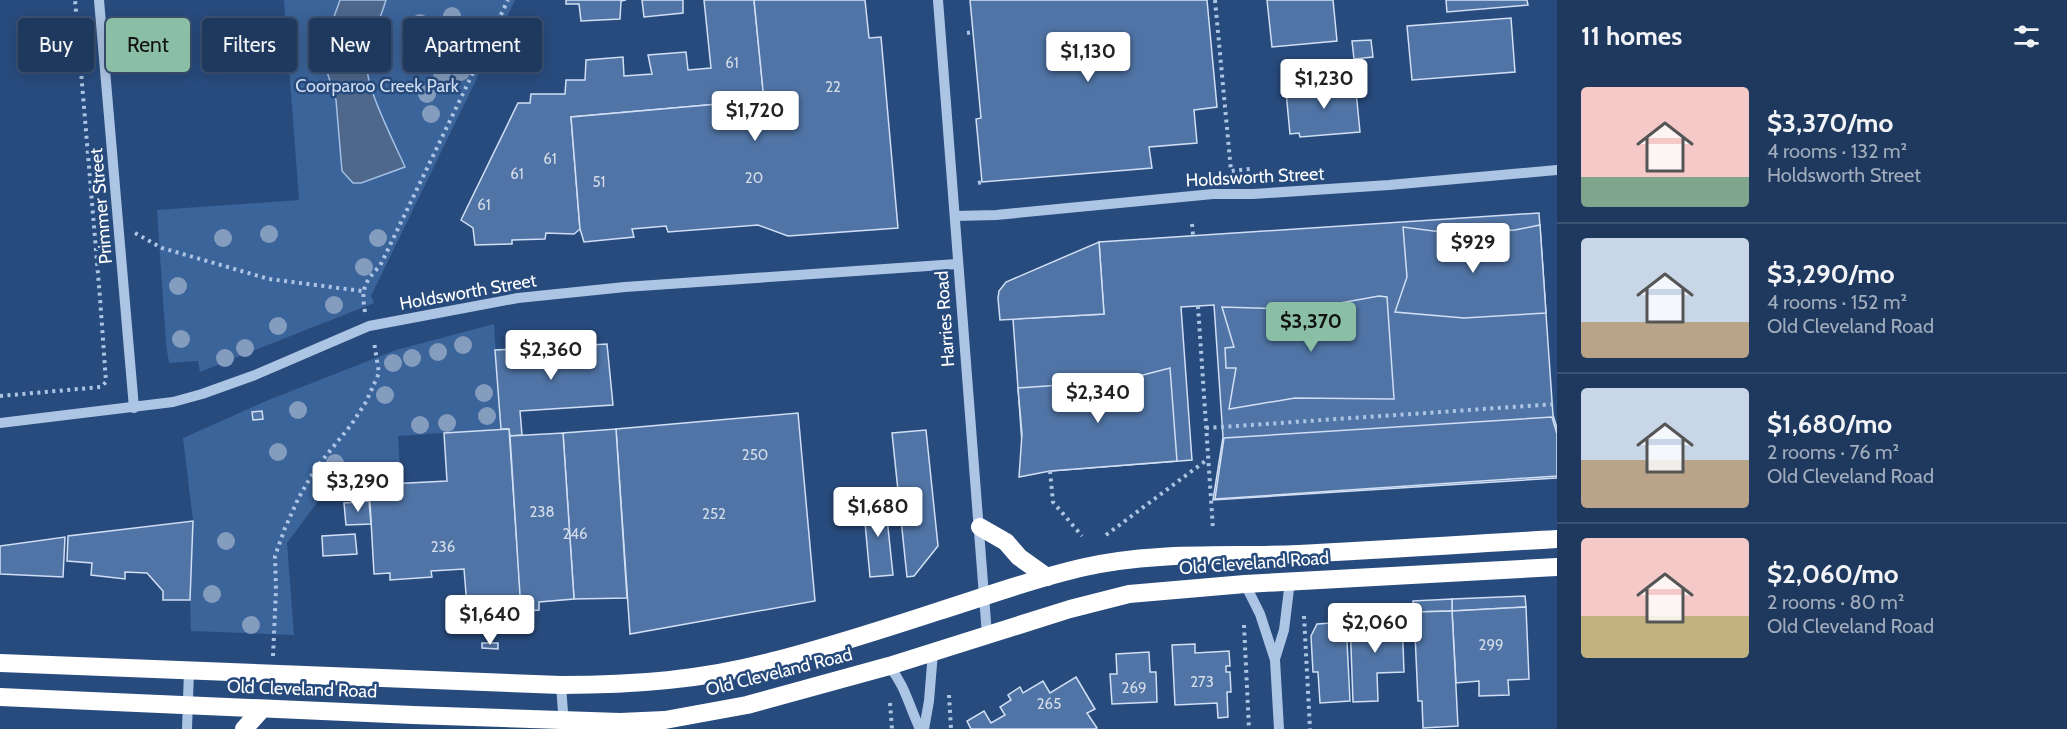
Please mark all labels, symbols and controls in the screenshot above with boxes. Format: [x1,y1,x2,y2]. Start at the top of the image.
chip: Buy [18,18,94,72]
chip: Rent [106,18,190,72]
chip: Filters [202,18,297,72]
chip: New [309,18,391,72]
chip: Apartment [403,18,542,72]
text: 11 homes [1581,20,1682,52]
icon: filters [2010,20,2043,53]
pin: $1,130 [1039,32,1137,83]
text: $1,130 [1060,39,1116,63]
house number: 61 [725,54,739,72]
pin: $1,230 [1275,59,1373,110]
text: $1,230 [1294,66,1354,90]
park label: Coorparoo Creek Park [295,75,460,97]
house number: 22 [825,78,841,96]
pin: $1,720 [706,91,804,142]
text: $1,720 [726,98,784,122]
text: $3,370/mo [1767,107,1893,139]
icon: home [1629,111,1701,183]
text: 4 rooms · 132 m² [1767,139,1907,163]
street label: Primmer Street [85,147,117,265]
house number: 61 [543,150,557,168]
street label: Holdsworth Street [1185,162,1325,192]
text: Holdsworth Street [1767,163,1921,187]
house number: 61 [510,165,524,183]
house number: 20 [745,169,763,187]
house number: 51 [592,173,606,191]
house number: 61 [477,196,491,214]
pin: $929 [1437,223,1509,274]
text: $929 [1451,230,1495,254]
text: $3,290/mo [1767,258,1895,290]
icon: home [1629,262,1701,334]
street label: Holdsworth Street [398,269,538,315]
street label: Harries Road [931,270,959,368]
text: 4 rooms · 152 m² [1767,290,1907,314]
pin: $3,370 [1262,302,1360,353]
text: $3,370 [1280,309,1342,333]
text: Old Cleveland Road [1767,314,1934,338]
pin: $2,360 [502,330,600,381]
text: $2,360 [520,337,582,361]
pin: $2,340 [1049,373,1147,424]
text: $2,340 [1066,380,1130,404]
text: $1,680/mo [1767,408,1892,440]
icon: home [1629,412,1701,484]
text: 2 rooms · 76 m² [1767,440,1899,464]
house number: 250 [742,446,768,464]
pin: $3,290 [309,462,407,513]
text: Old Cleveland Road [1767,464,1934,488]
text: $3,290 [327,469,389,493]
pin: $1,680 [829,487,927,538]
text: $1,680 [847,494,909,518]
house number: 238 [529,503,555,521]
house number: 252 [702,505,726,523]
house number: 246 [562,525,588,543]
house number: 236 [431,538,455,556]
street label: Old Cleveland Road [1178,547,1330,579]
text: $2,060/mo [1767,558,1899,590]
icon: home [1629,562,1701,634]
text: 2 rooms · 80 m² [1767,590,1904,614]
pin: $1,640 [441,595,539,646]
text: $1,640 [459,602,521,626]
pin: $2,060 [1326,603,1424,654]
text: $2,060 [1342,610,1408,634]
text: Old Cleveland Road [1767,614,1934,638]
house number: 299 [1479,636,1503,654]
street label: Old Cleveland Road [703,643,855,701]
house number: 273 [1190,673,1214,691]
street label: Old Cleveland Road [227,675,377,703]
house number: 269 [1122,679,1146,697]
house number: 265 [1037,695,1061,713]

